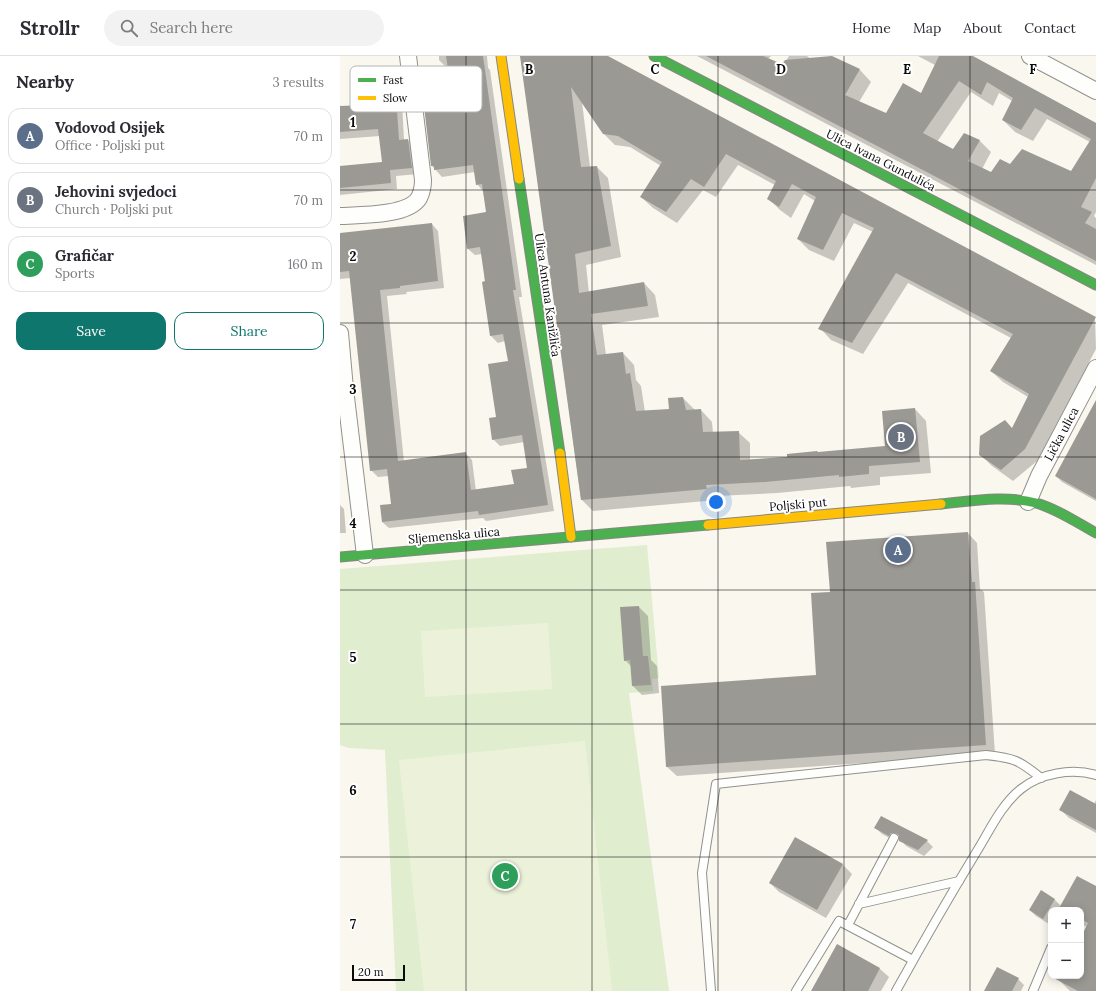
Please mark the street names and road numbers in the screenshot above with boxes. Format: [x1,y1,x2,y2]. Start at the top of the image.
street label: Ulica Ivana Gundulića [824,126,938,194]
street label: Ulica Antuna Kanižlića [532,232,564,358]
street label: Lička ulica [1041,405,1081,463]
street label: Poljski put [768,494,828,514]
street label: Sljemenska ulica [408,524,500,546]

